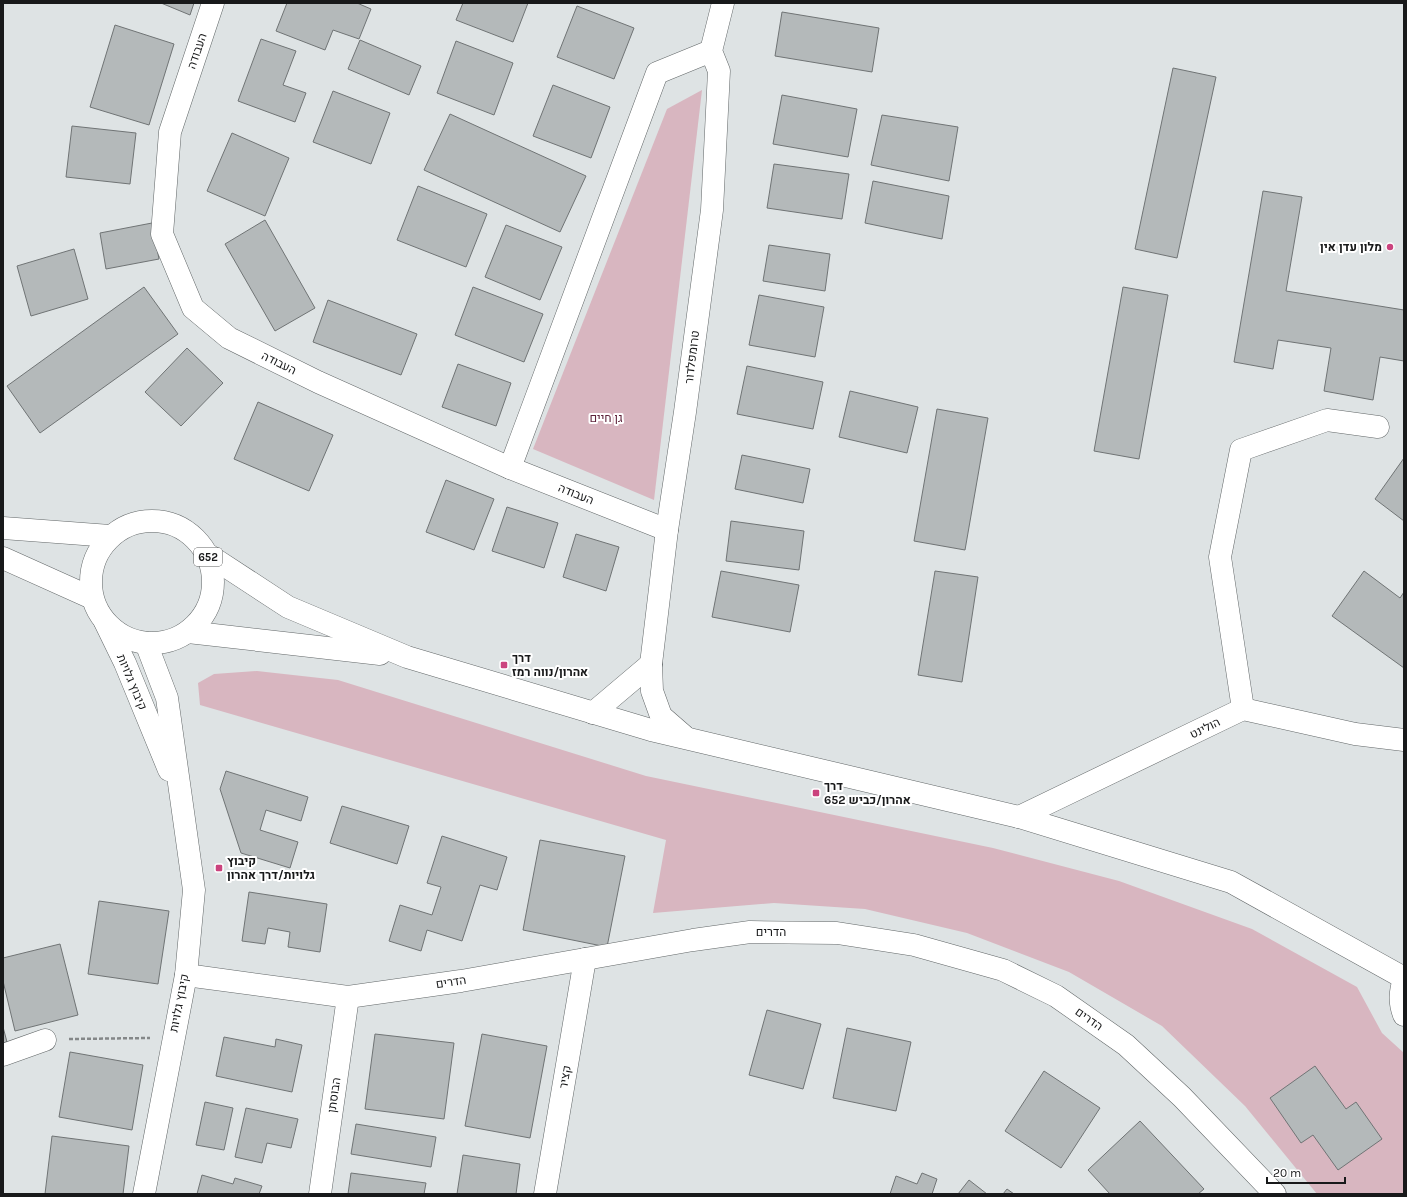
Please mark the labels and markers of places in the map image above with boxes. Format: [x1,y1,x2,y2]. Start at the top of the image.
place label: מלון עדן אין [1320,240,1382,254]
marker: מלון עדן אין [1385,242,1395,252]
place label: דרך אהרון/נווה רמז [512,651,588,679]
marker: דרך אהרון/נווה רמז [499,660,509,670]
place label: דרך אהרון/כביש 652 [824,779,911,807]
marker: דרך אהרון/כביש 652 [811,788,821,798]
place label: קיבוץ גלויות/דרך אהרון [227,854,315,882]
marker: קיבוץ גלויות/דרך אהרון [214,863,224,873]

